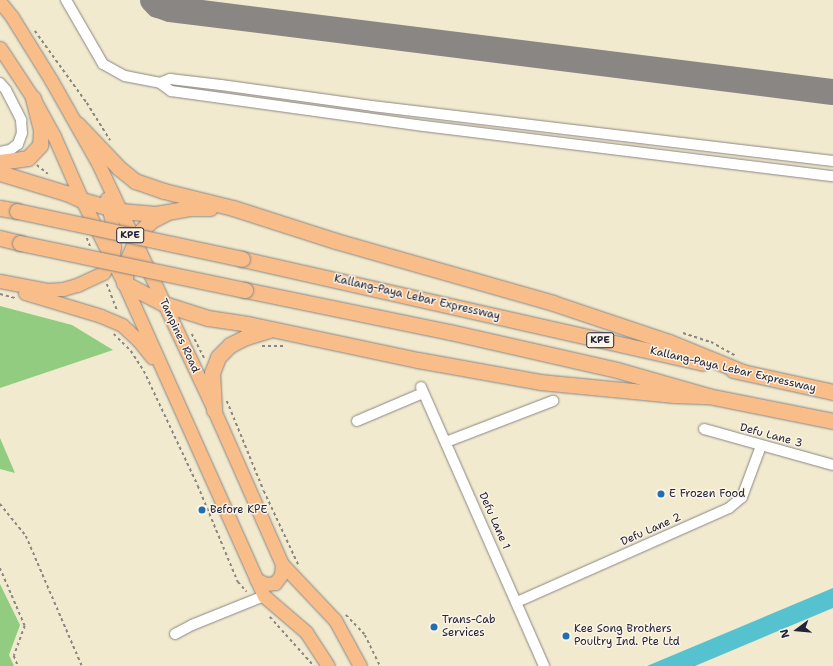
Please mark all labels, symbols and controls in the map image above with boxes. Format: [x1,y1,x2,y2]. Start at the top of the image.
road number: KPE [116,227,144,243]
street label: Kallang-Paya Lebar Expressway [333,272,501,324]
street label: Tampines Road [156,297,202,375]
road number: KPE [586,332,614,348]
street label: Kallang-Paya Lebar Expressway [649,344,817,396]
street label: Defu Lane 3 [738,421,804,451]
place label: E Frozen Food [669,487,745,501]
marker: E Frozen Food [656,489,666,499]
street label: Defu Lane 1 [476,490,512,552]
place label: Before KPE [210,503,267,517]
marker: Before KPE [197,505,207,515]
street label: Defu Lane 2 [619,511,683,549]
north arrow [777,610,817,650]
place label: Trans-Cab Services [442,614,496,640]
marker: Trans-Cab Services [429,622,439,632]
place label: Kee Song Brothers Poultry Ind. Pte Ltd [574,623,680,649]
text: N [777,627,793,640]
marker: Kee Song Brothers Poultry Ind. Pte Ltd [561,631,571,641]

